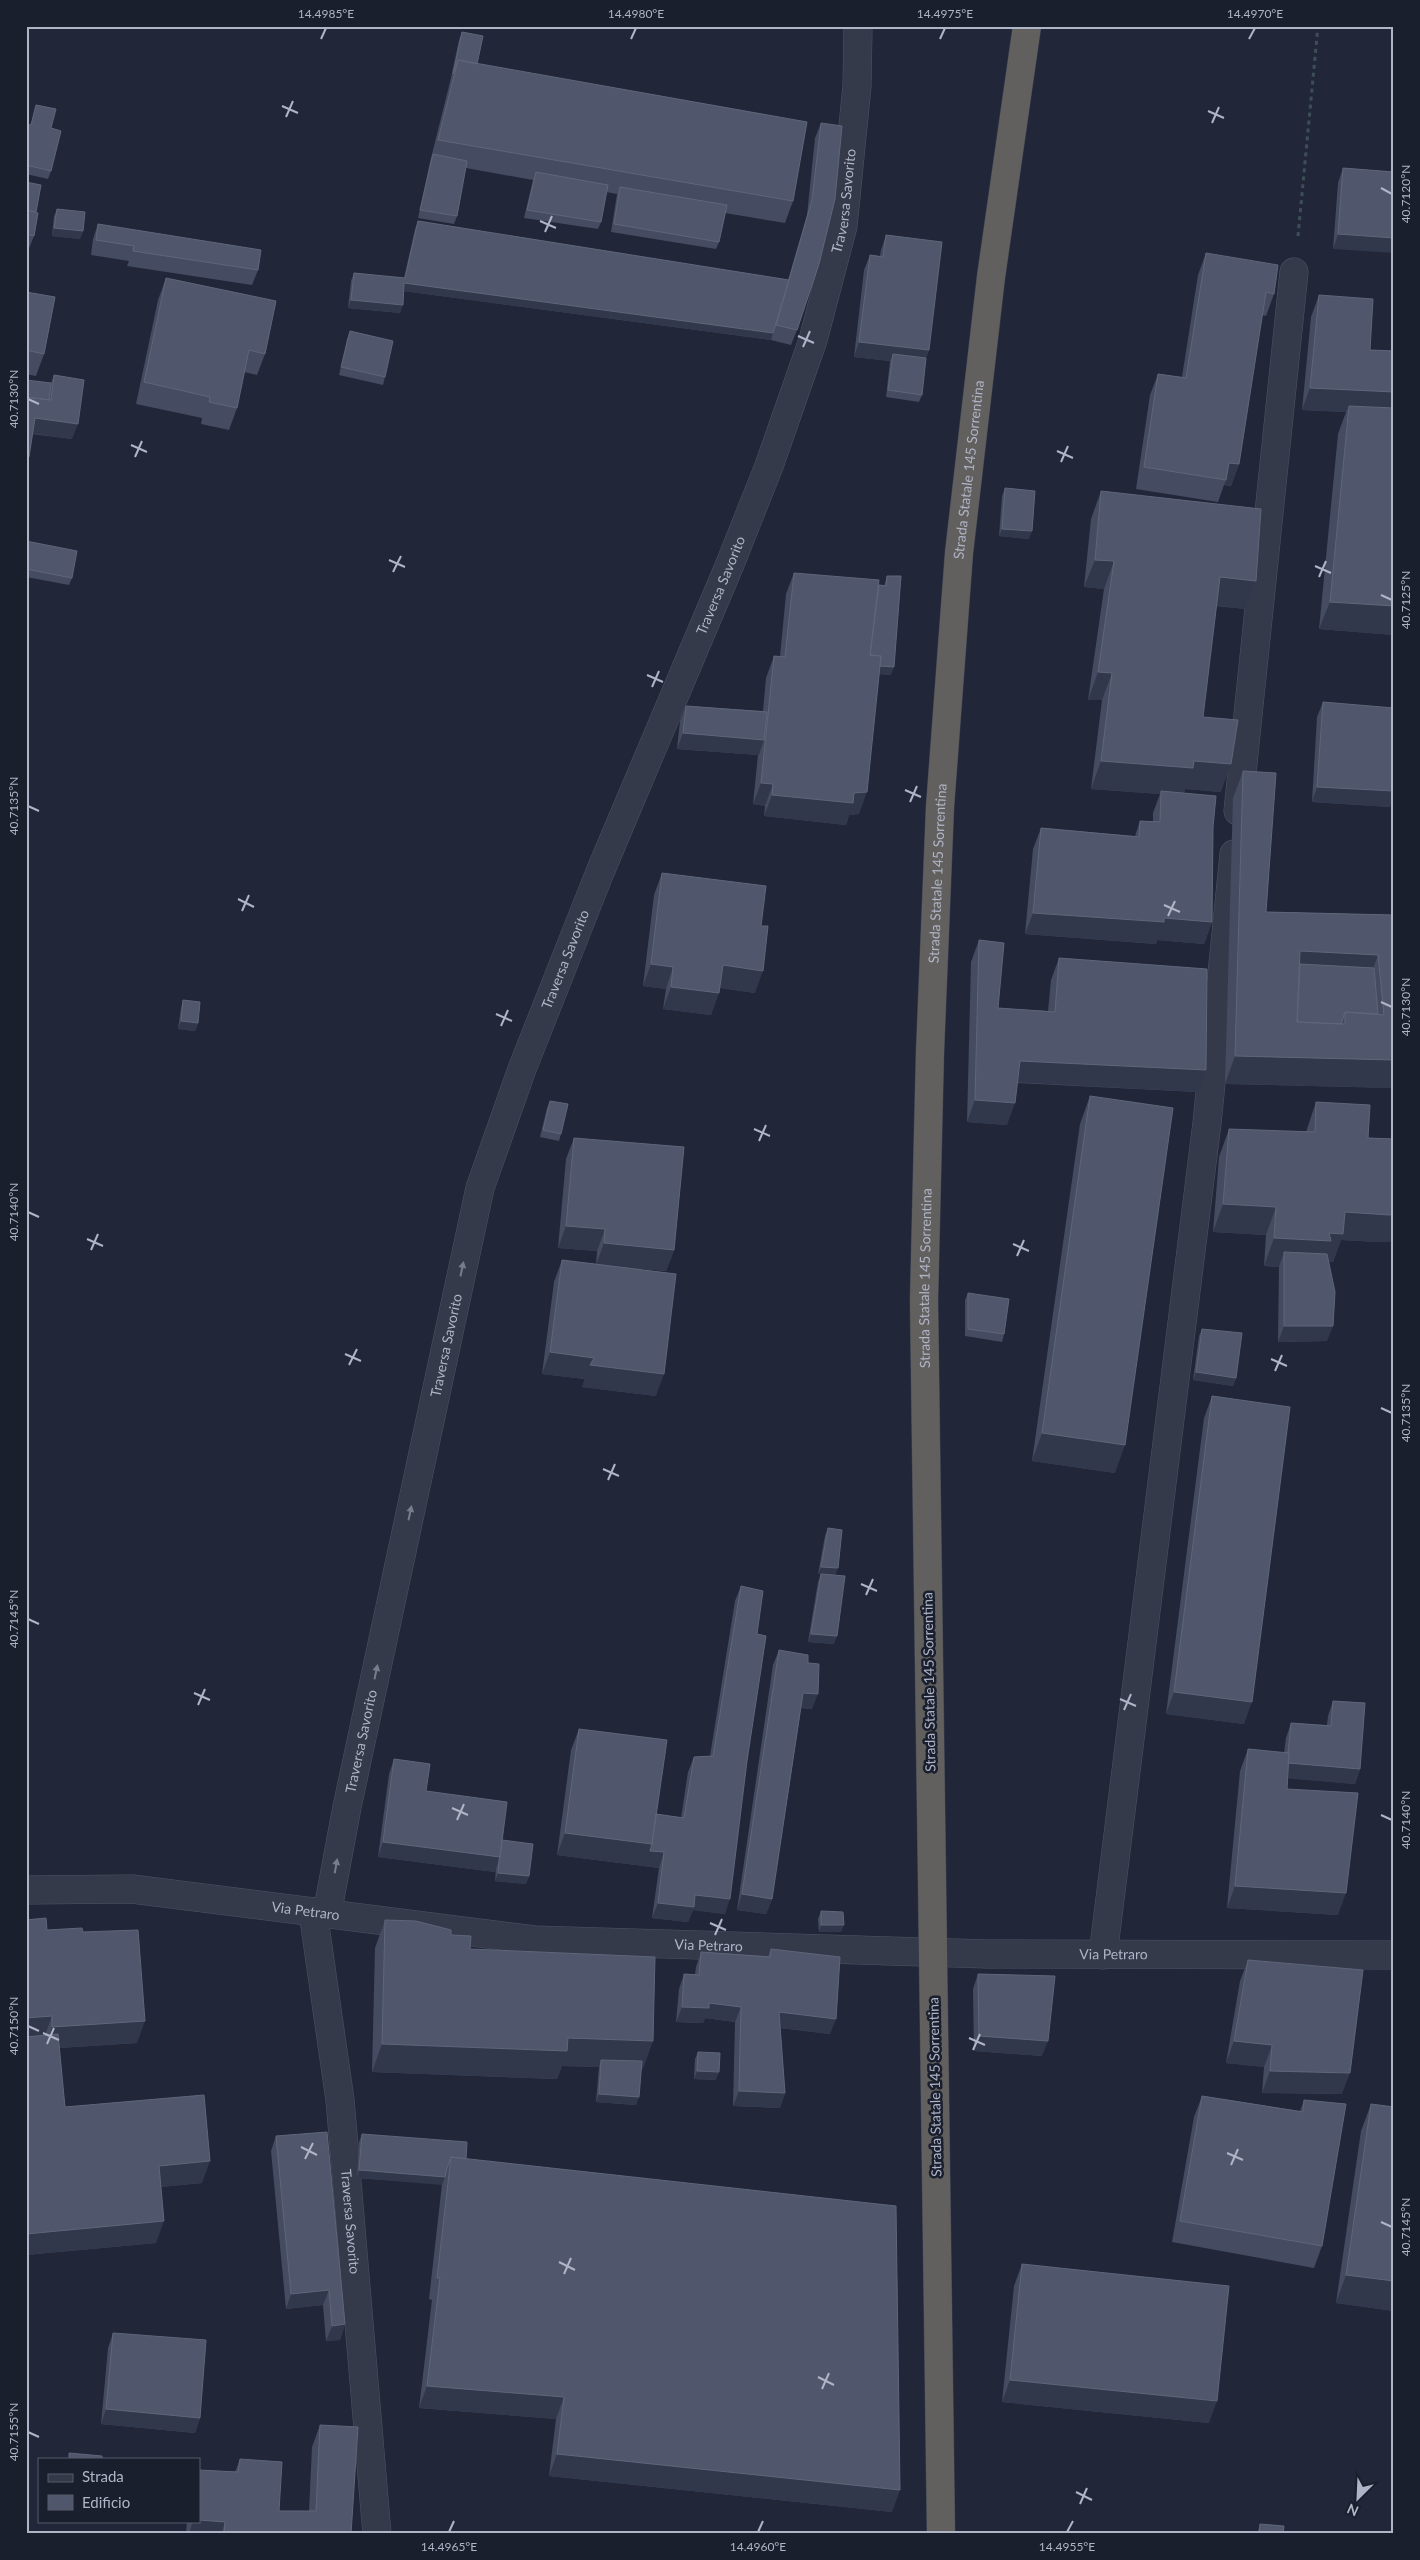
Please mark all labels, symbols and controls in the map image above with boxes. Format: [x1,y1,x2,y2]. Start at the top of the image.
text: 14.4985°E [298,6,354,21]
text: 14.4980°E [608,6,664,21]
text: 14.4975°E [917,6,973,21]
text: 14.4970°E [1227,6,1283,21]
street label: Traversa Savorito [827,148,859,255]
text: 40.7120°N [1398,165,1413,223]
text: 40.7130°N [6,370,21,428]
street label: Strada Statale 145 Sorrentina [950,379,987,560]
street label: Traversa Savorito [692,533,748,637]
text: 40.7125°N [1398,571,1413,629]
text: 40.7135°N [6,777,21,835]
street label: Strada Statale 145 Sorrentina [925,783,950,964]
street label: Traversa Savorito [538,907,592,1011]
text: 40.7130°N [1398,978,1413,1036]
text: 40.7140°N [6,1183,21,1241]
street label: Strada Statale 145 Sorrentina [915,1188,935,1368]
one-way arrow [459,1260,467,1276]
street label: Traversa Savorito [426,1292,465,1399]
text: 40.7135°N [1398,1384,1413,1442]
one-way arrow [406,1506,414,1521]
text: 40.7145°N [6,1590,21,1648]
street label: Strada Statale 145 Sorrentina [918,1592,939,1772]
one-way arrow [372,1664,380,1680]
street label: Traversa Savorito [341,1688,380,1795]
text: 40.7140°N [1398,1791,1413,1849]
one-way arrow [333,1857,341,1873]
street label: Via Petraro [271,1898,341,1923]
street label: Via Petraro [674,1935,743,1954]
street label: Via Petraro [1079,1945,1148,1962]
text: 40.7150°N [6,1997,21,2055]
street label: Strada Statale 145 Sorrentina [924,1997,945,2177]
street label: Traversa Savorito [338,2168,364,2275]
text: 40.7145°N [1398,2198,1413,2256]
text: 40.7155°N [6,2403,21,2461]
legend [38,2458,200,2522]
text: Strada [82,2467,124,2485]
north arrow [1332,2472,1382,2522]
text: Edificio [82,2493,130,2511]
text: N [1344,2500,1361,2520]
text: 14.4965°E [421,2539,477,2554]
text: 14.4960°E [730,2539,786,2554]
text: 14.4955°E [1039,2539,1095,2554]

